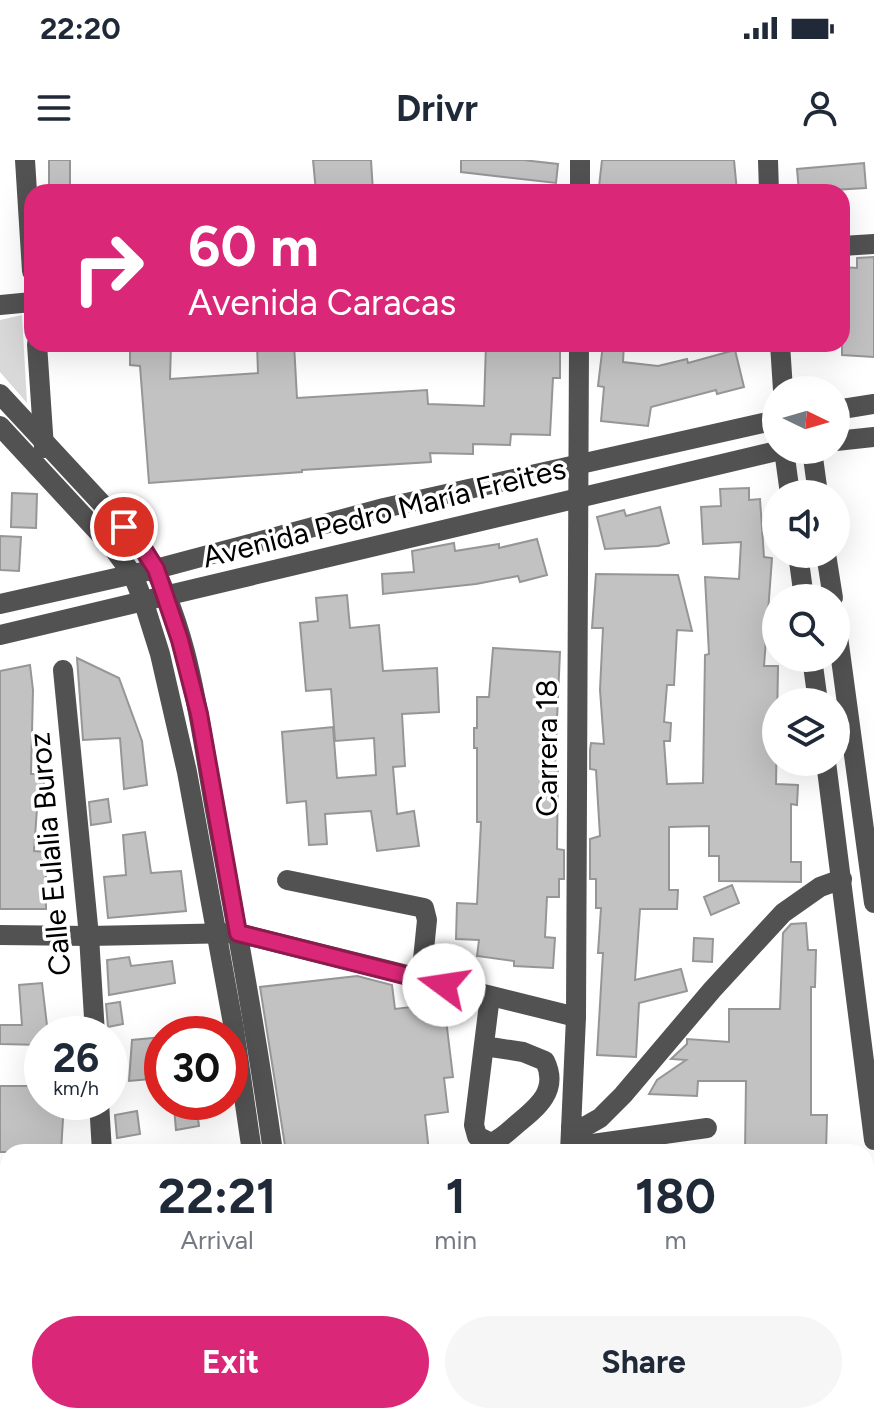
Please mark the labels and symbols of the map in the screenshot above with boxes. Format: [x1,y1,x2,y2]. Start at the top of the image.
north arrow [762,376,850,464]
street label: Avenida Pedro María Freites [198,449,569,576]
pin [90,493,158,561]
street label: Carrera 18 [528,679,565,817]
street label: Calle Eulalia Buroz [20,731,79,977]
position arrow [402,943,486,1027]
speed limit sign: 30 [144,1016,248,1120]

